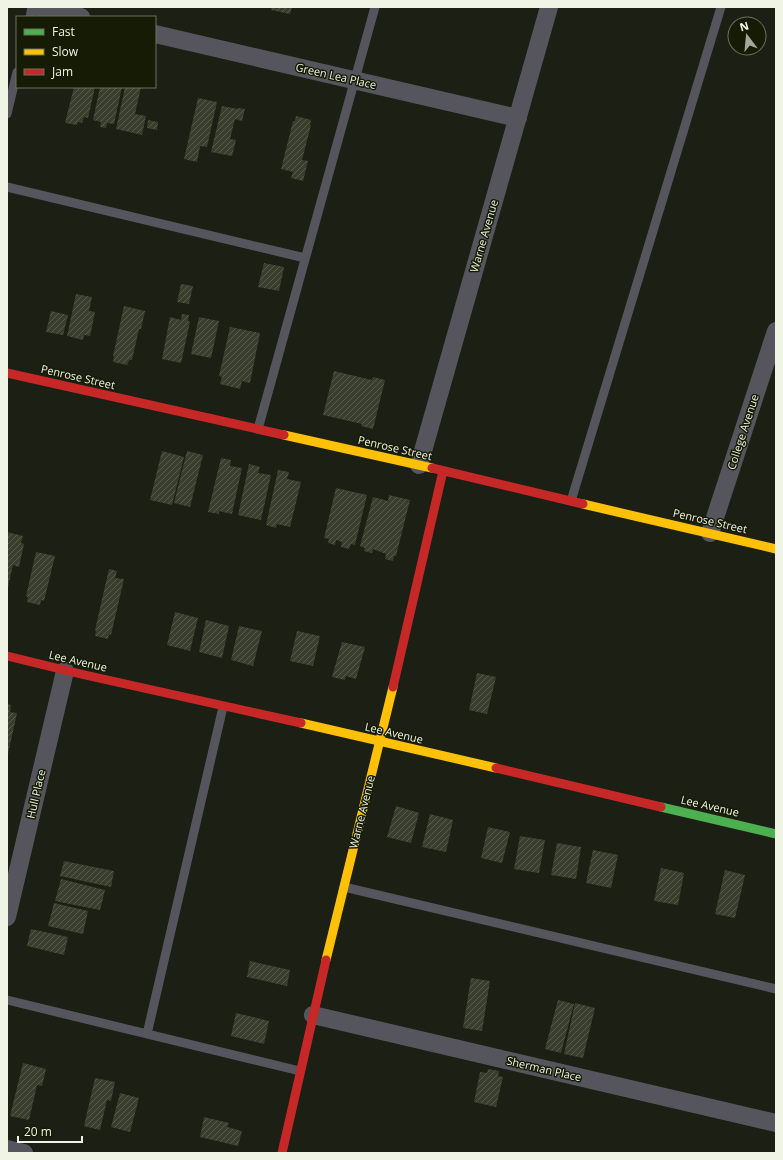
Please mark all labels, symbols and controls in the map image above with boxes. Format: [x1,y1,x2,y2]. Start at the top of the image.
legend [16,16,156,88]
north arrow [727,16,767,56]
text: N [738,17,750,34]
text: Fast [52,23,75,40]
text: Slow [52,43,79,60]
street label: Green Lea Place [294,59,378,92]
text: Jam [51,63,73,80]
street label: Warne Avenue [466,198,501,274]
street label: Penrose Street [40,361,117,392]
street label: College Avenue [723,392,762,472]
street label: Penrose Street [357,432,434,463]
street label: Penrose Street [672,505,749,536]
street label: Lee Avenue [48,647,109,674]
street label: Lee Avenue [364,719,425,746]
street label: Hull Place [23,768,48,820]
street label: Warne Avenue [345,774,378,850]
street label: Lee Avenue [680,792,741,819]
street label: Sherman Place [505,1053,583,1084]
scale bar [18,1118,82,1144]
text: 20 m [24,1123,52,1140]

